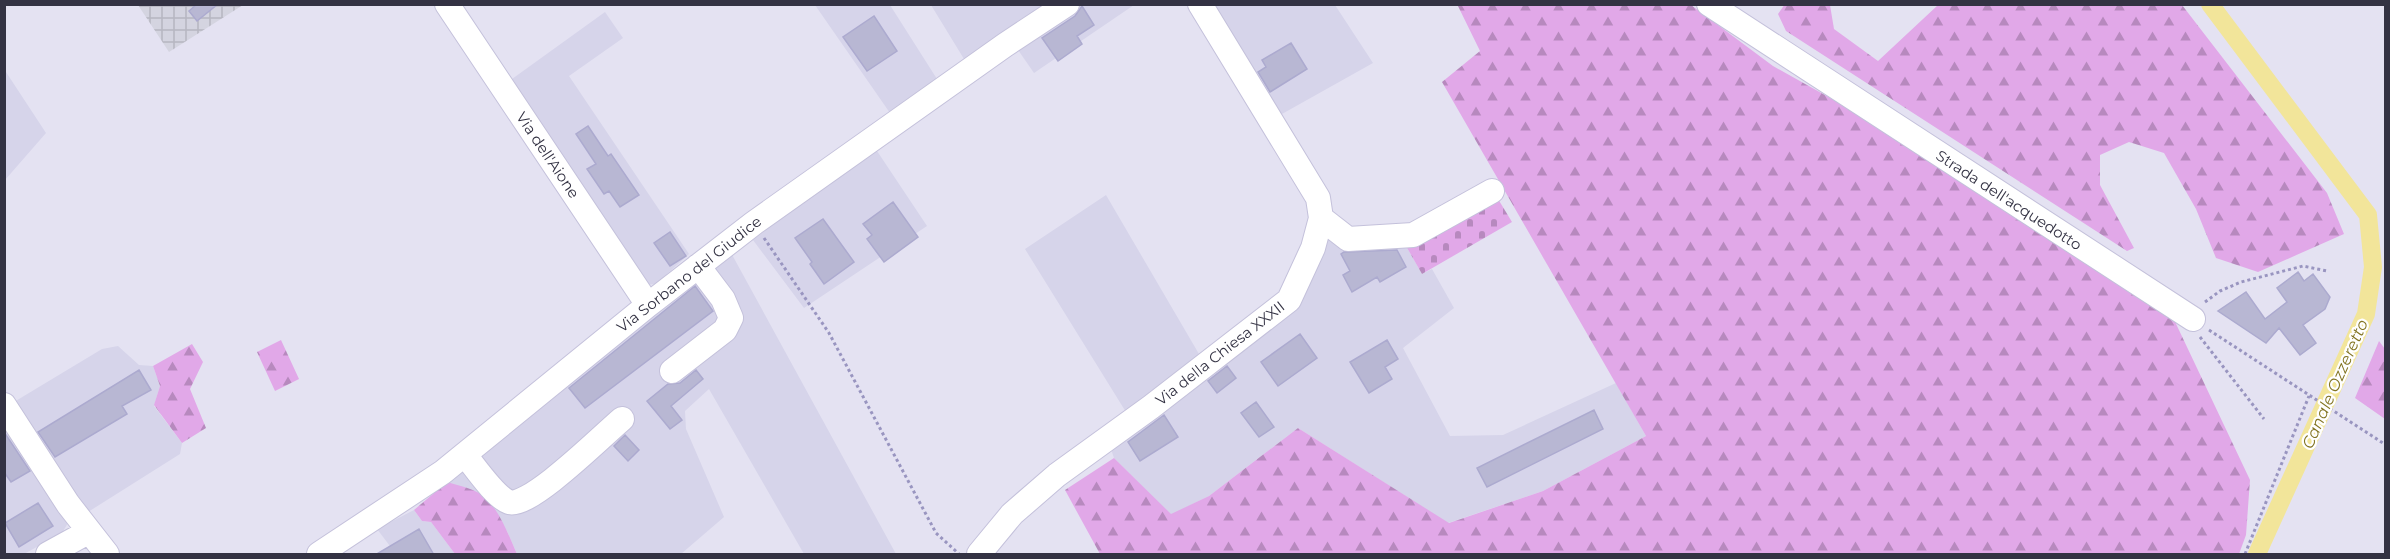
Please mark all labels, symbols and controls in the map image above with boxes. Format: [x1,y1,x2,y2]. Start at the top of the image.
street label: Via dell'Aione [512,108,584,202]
street label: Strada dell'acquedotto [1933,146,2085,254]
street label: Via Sorbano del Giudice [613,212,765,336]
street label: Via della Chiesa XXXII [1152,297,1288,409]
water label: Canale Ozzeretto [2298,316,2372,452]

